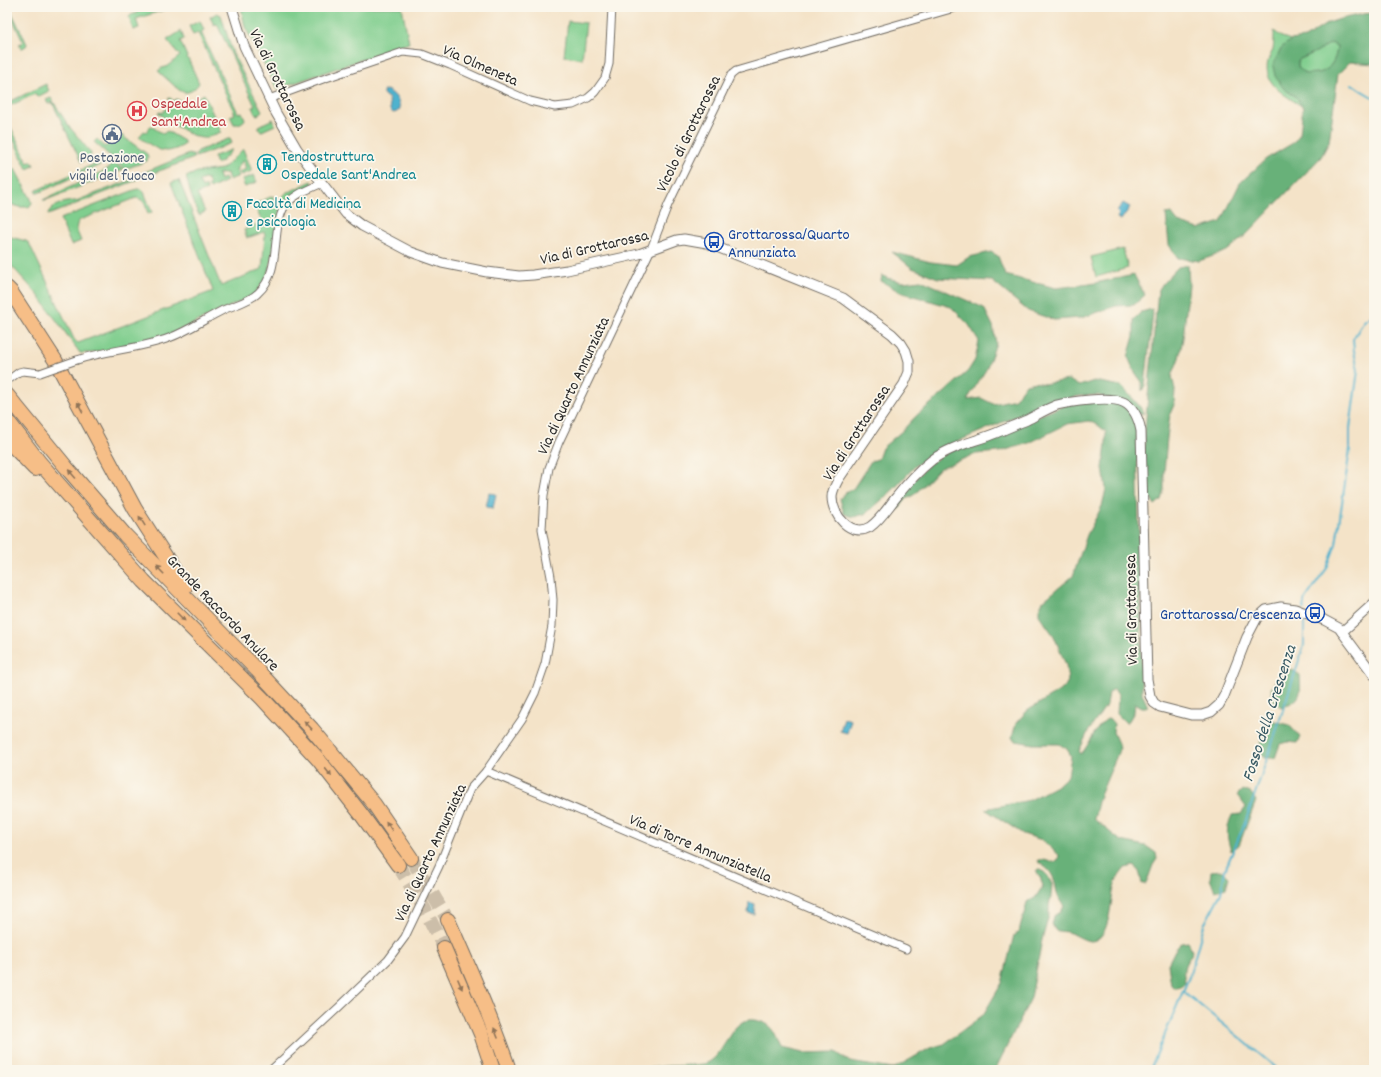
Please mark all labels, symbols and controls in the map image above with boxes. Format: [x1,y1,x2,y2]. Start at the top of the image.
street label: Via di Grottarossa [242,25,311,135]
street label: Via Olmeneta [438,39,522,93]
street label: Vicolo di Grottarossa [651,71,728,196]
place label: Ospedale Sant'Andrea [151,93,227,134]
hospital icon: Ospedale Sant'Andrea [126,100,148,122]
public building icon: Postazione vigili del fuoco [101,123,123,145]
place label: Tendostruttura Ospedale Sant'Andrea [281,146,416,187]
place label: Postazione vigili del fuoco [69,147,155,188]
building icon: Tendostruttura Ospedale Sant'Andrea [256,153,278,175]
place label: Facoltà di Medicina e psicologia [246,193,361,234]
building icon: Facoltà di Medicina e psicologia [221,200,243,222]
place label: Grottarossa/Quarto Annunziata [728,224,850,265]
street label: Via di Grottarossa [538,225,651,272]
bus stop icon: Grottarossa/Quarto Annunziata [703,231,725,253]
street label: Via di Quarto Annunziata [532,313,617,459]
street label: Via di Grottarossa [817,380,897,486]
one-way arrow [77,401,84,413]
one-way arrow [68,469,77,480]
one-way arrow [139,515,146,527]
street label: Grande Raccordo Anulare [160,550,284,677]
street label: Via di Grottarossa [1120,554,1145,665]
one-way arrow [155,565,165,575]
bus stop icon: Grottarossa/Crescenza [1304,602,1326,624]
place label: Grottarossa/Crescenza [1160,604,1301,627]
one-way arrow [176,612,186,622]
water label: Fosso della Crescenza [1237,642,1305,785]
one-way arrow [303,720,313,730]
one-way arrow [324,767,332,778]
street label: Via di Quarto Annunziata [389,780,474,926]
street label: Via di Torre Annunziatella [625,809,775,890]
one-way arrow [385,821,393,831]
one-way arrow [457,978,463,990]
one-way arrow [493,1027,499,1039]

